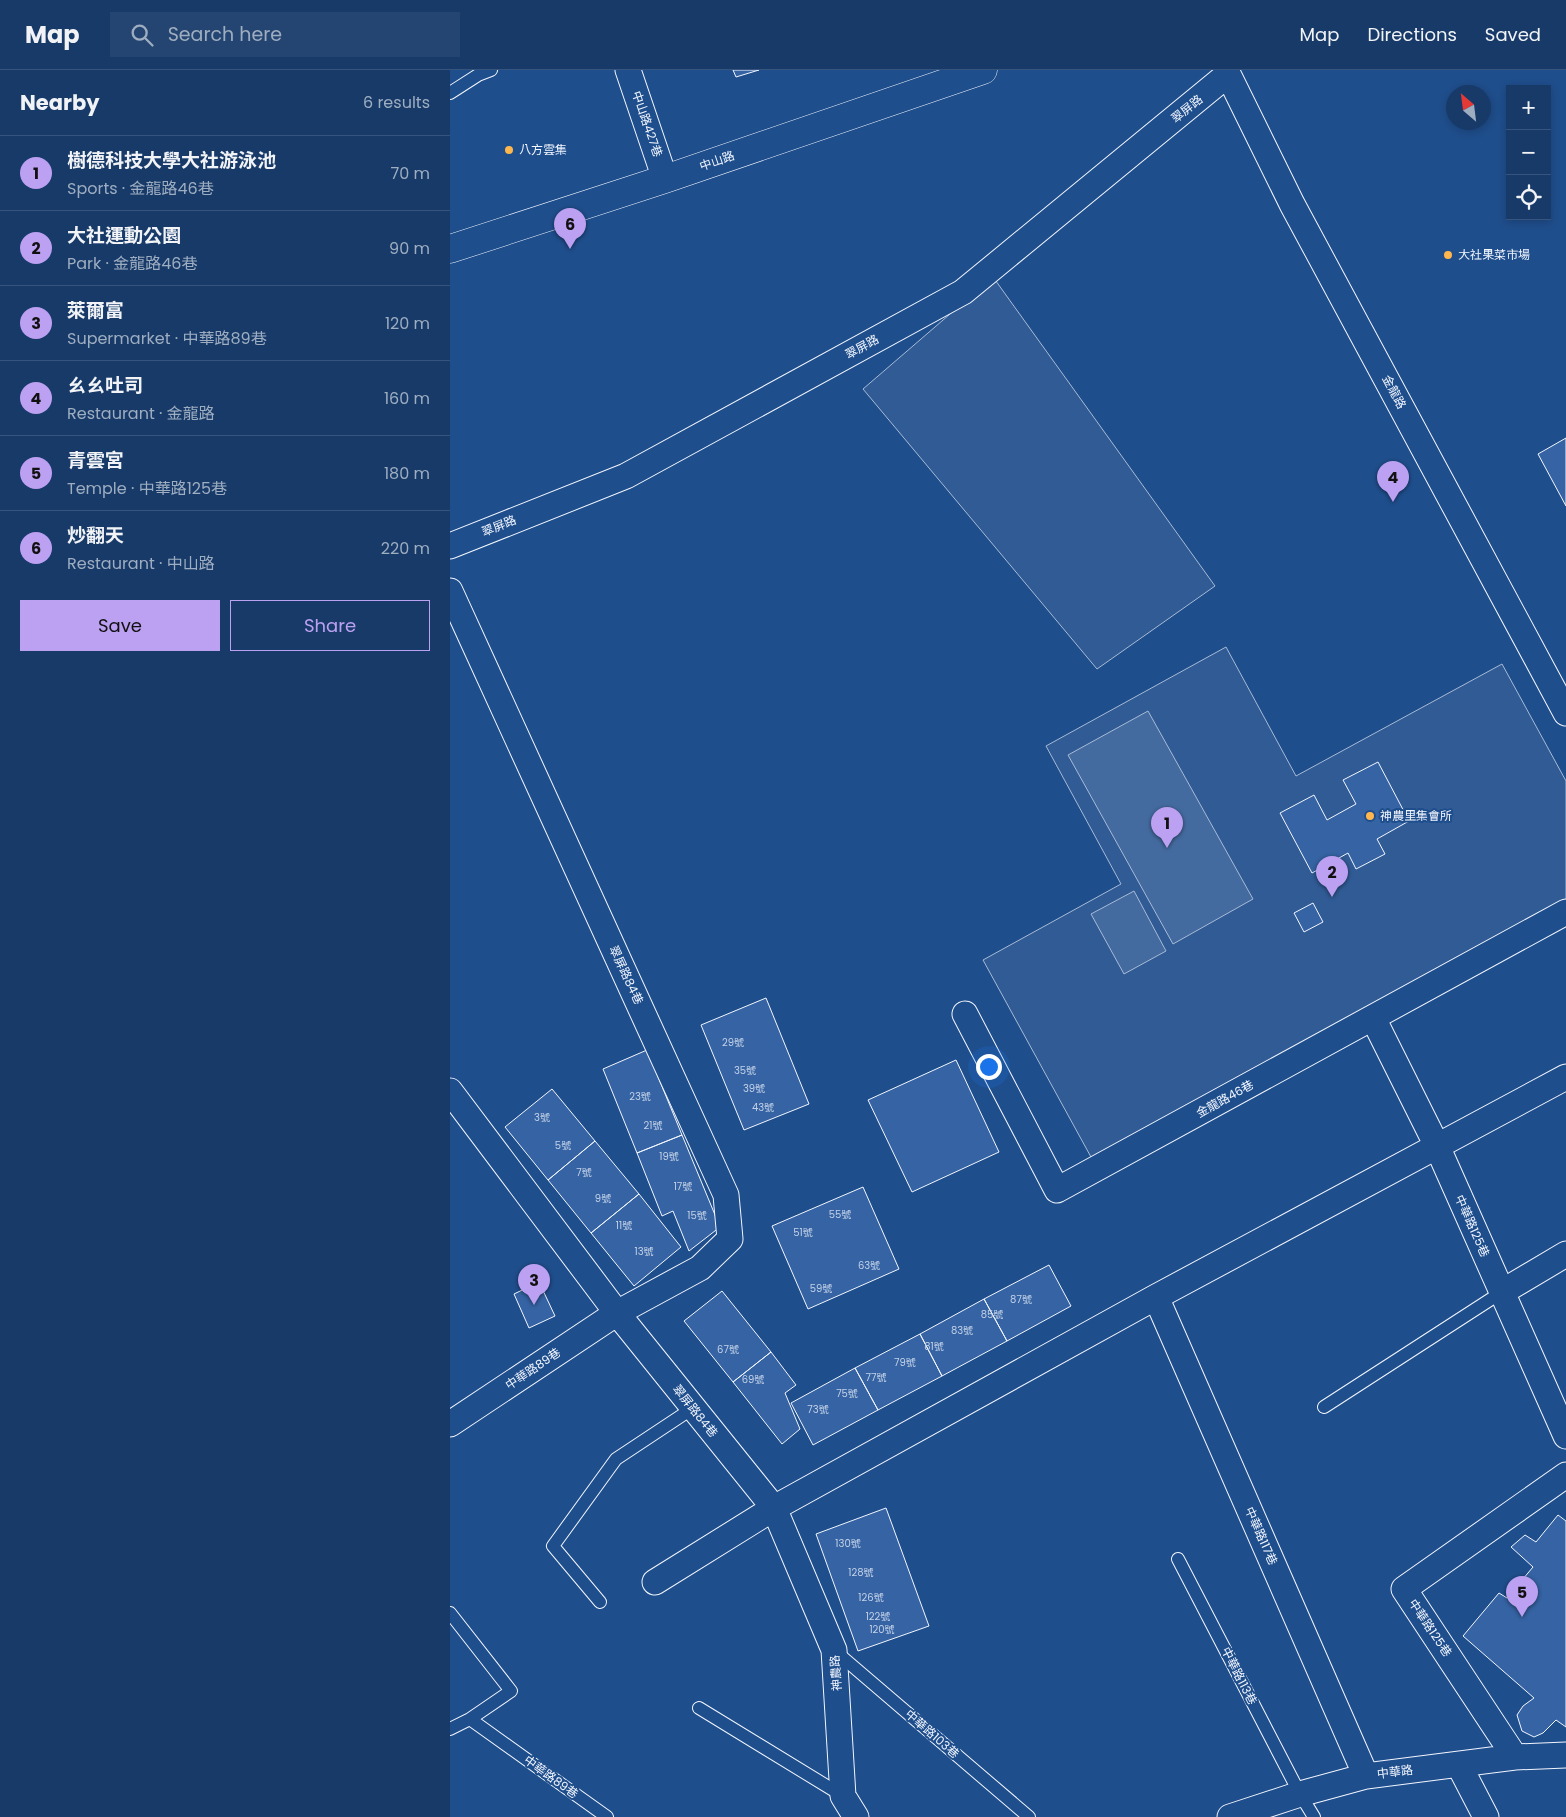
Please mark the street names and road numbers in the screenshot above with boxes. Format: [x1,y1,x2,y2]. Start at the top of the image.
street label: 中山路427巷 [628,88,667,159]
street label: 翠屏路 [1167,91,1206,127]
street label: 中山路 [697,147,737,174]
street label: 翠屏路 [842,330,882,363]
street label: 金龍路 [1378,372,1410,412]
street label: 翠屏路 [479,511,519,540]
street label: 翠屏路84巷 [605,943,647,1007]
street label: 金龍路46巷 [1193,1076,1257,1121]
street label: 中華路125巷 [1451,1192,1494,1260]
street label: 中華路89巷 [502,1344,564,1393]
street label: 翠屏路84巷 [669,1381,722,1441]
street label: 中華路117巷 [1241,1504,1282,1568]
street label: 中華路125巷 [1405,1595,1456,1660]
street label: 中華路113巷 [1218,1644,1261,1708]
street label: 神農路 [826,1654,845,1692]
street label: 中華路103巷 [902,1705,963,1762]
street label: 中華路89巷 [521,1751,582,1802]
street label: 中華路 [1376,1761,1414,1782]

